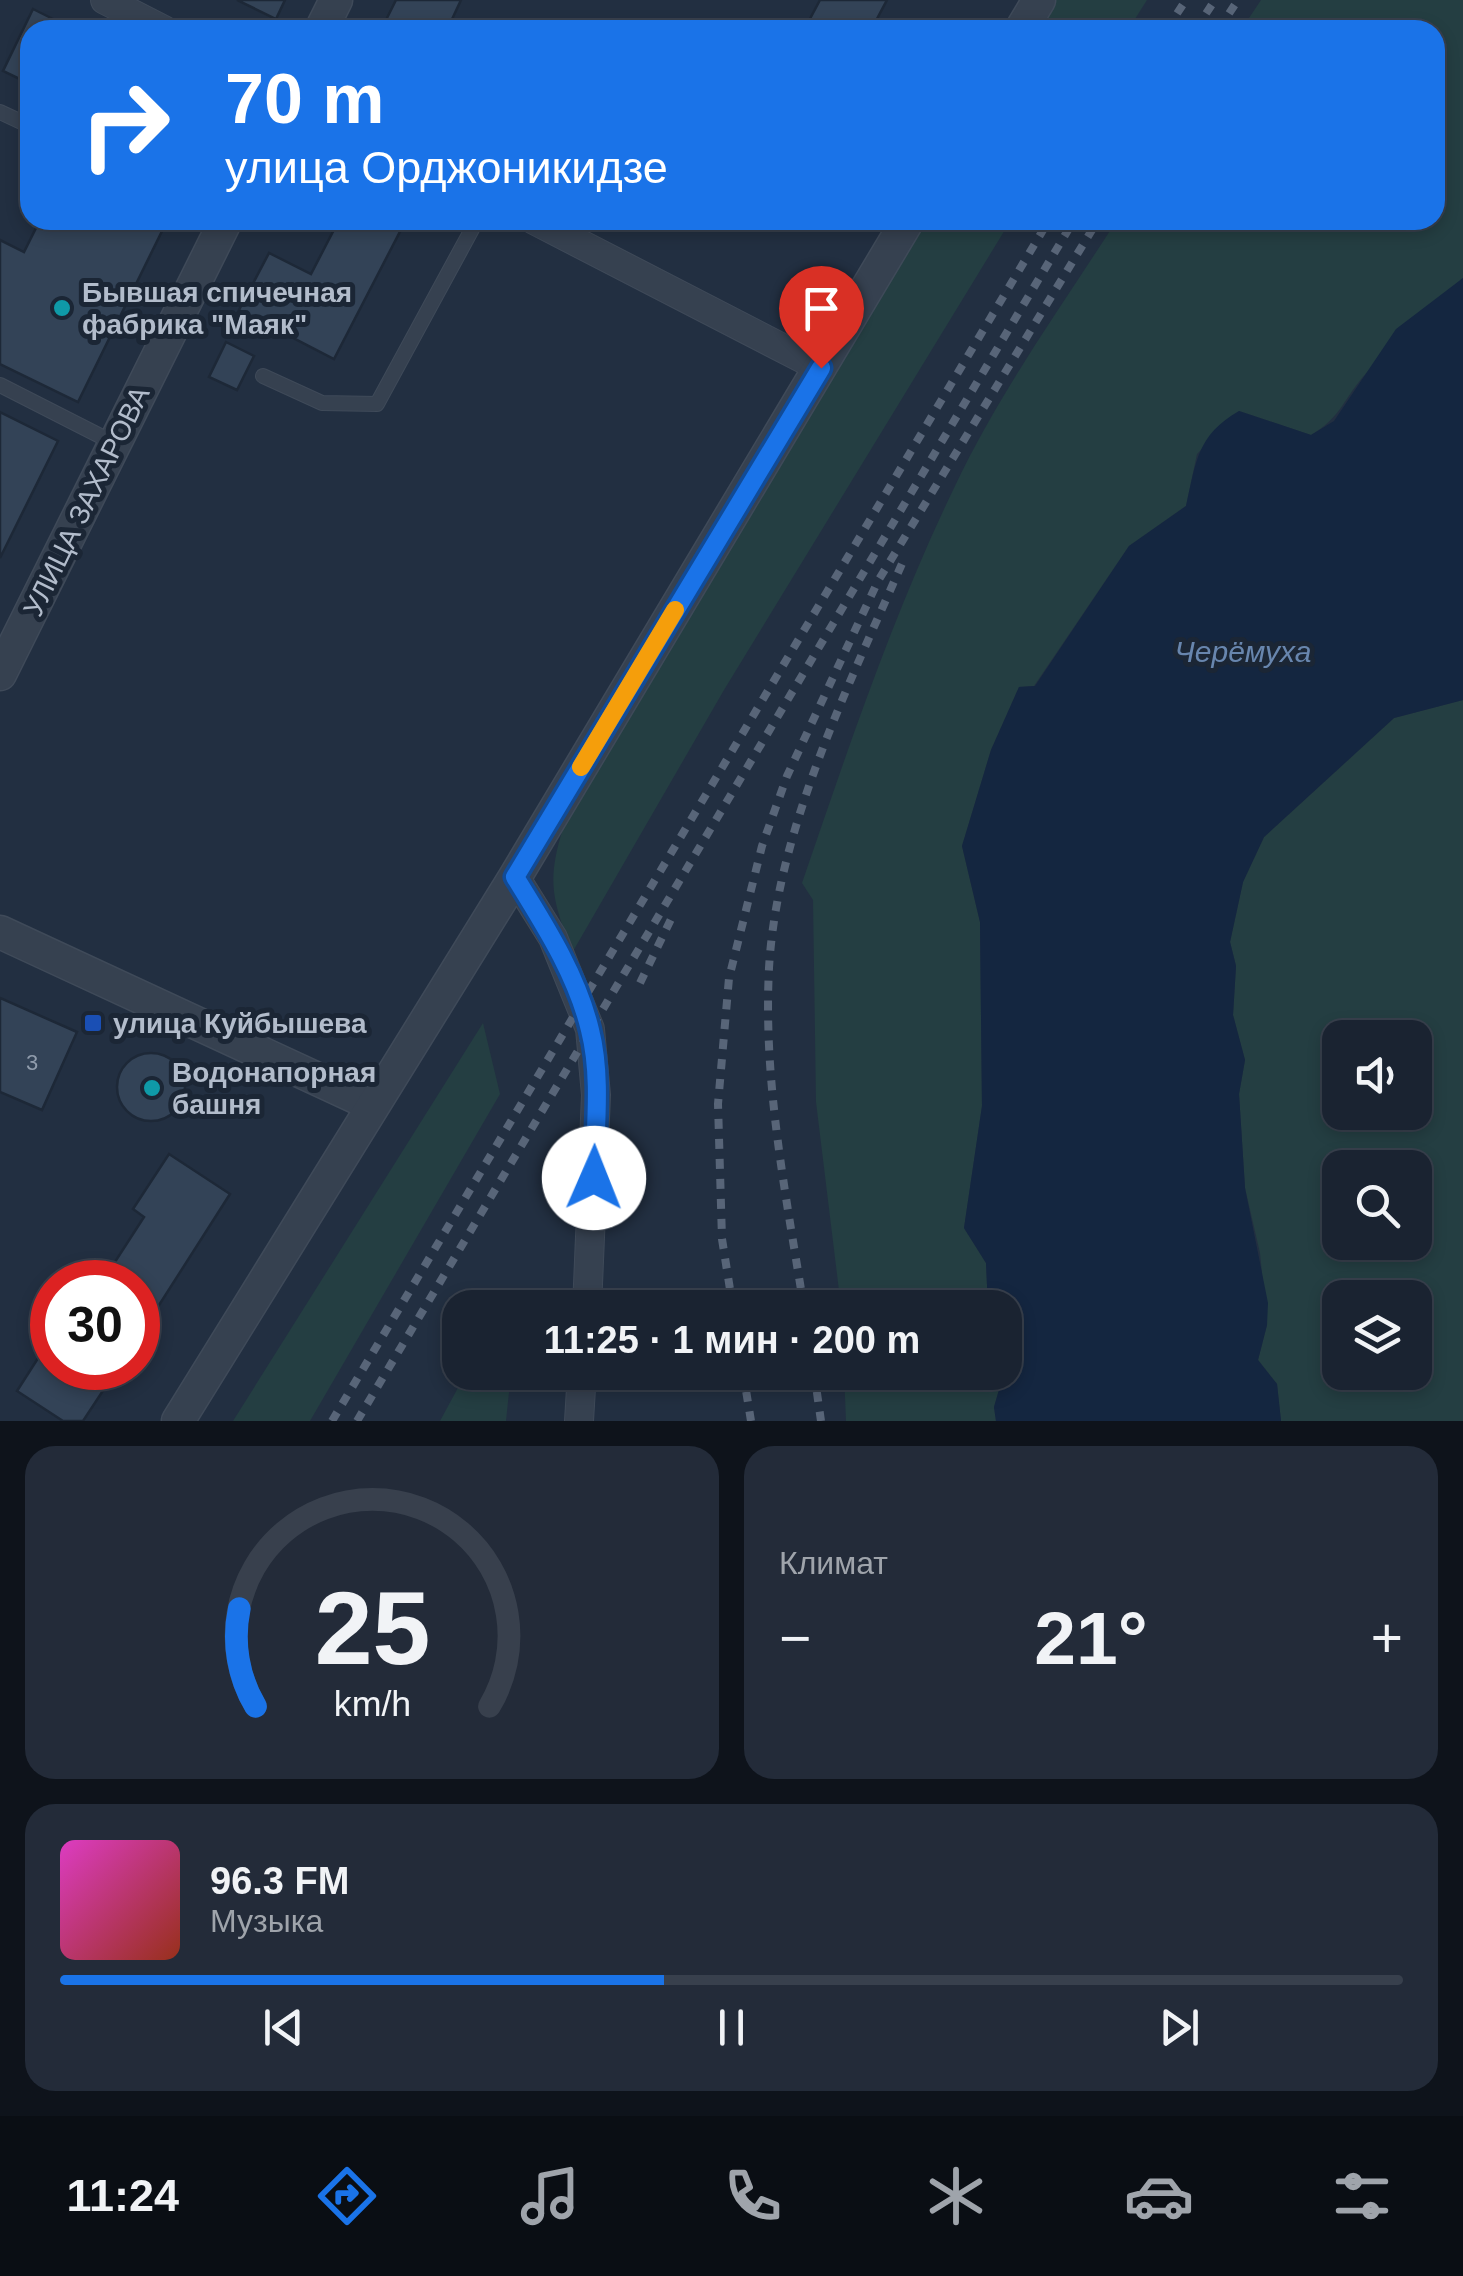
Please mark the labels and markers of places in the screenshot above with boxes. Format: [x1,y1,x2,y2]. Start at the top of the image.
pin [779,266,864,369]
place label: Бывшая спичечная фабрика "Маяк" [82,277,352,340]
marker: Бывшая спичечная фабрика "Маяк" [51,297,73,319]
place label: улица Куйбышева [113,1008,367,1039]
marker: улица Куйбышева [82,1012,104,1034]
place label: Водонапорная башня [172,1057,376,1120]
marker: Водонапорная башня [141,1077,163,1099]

